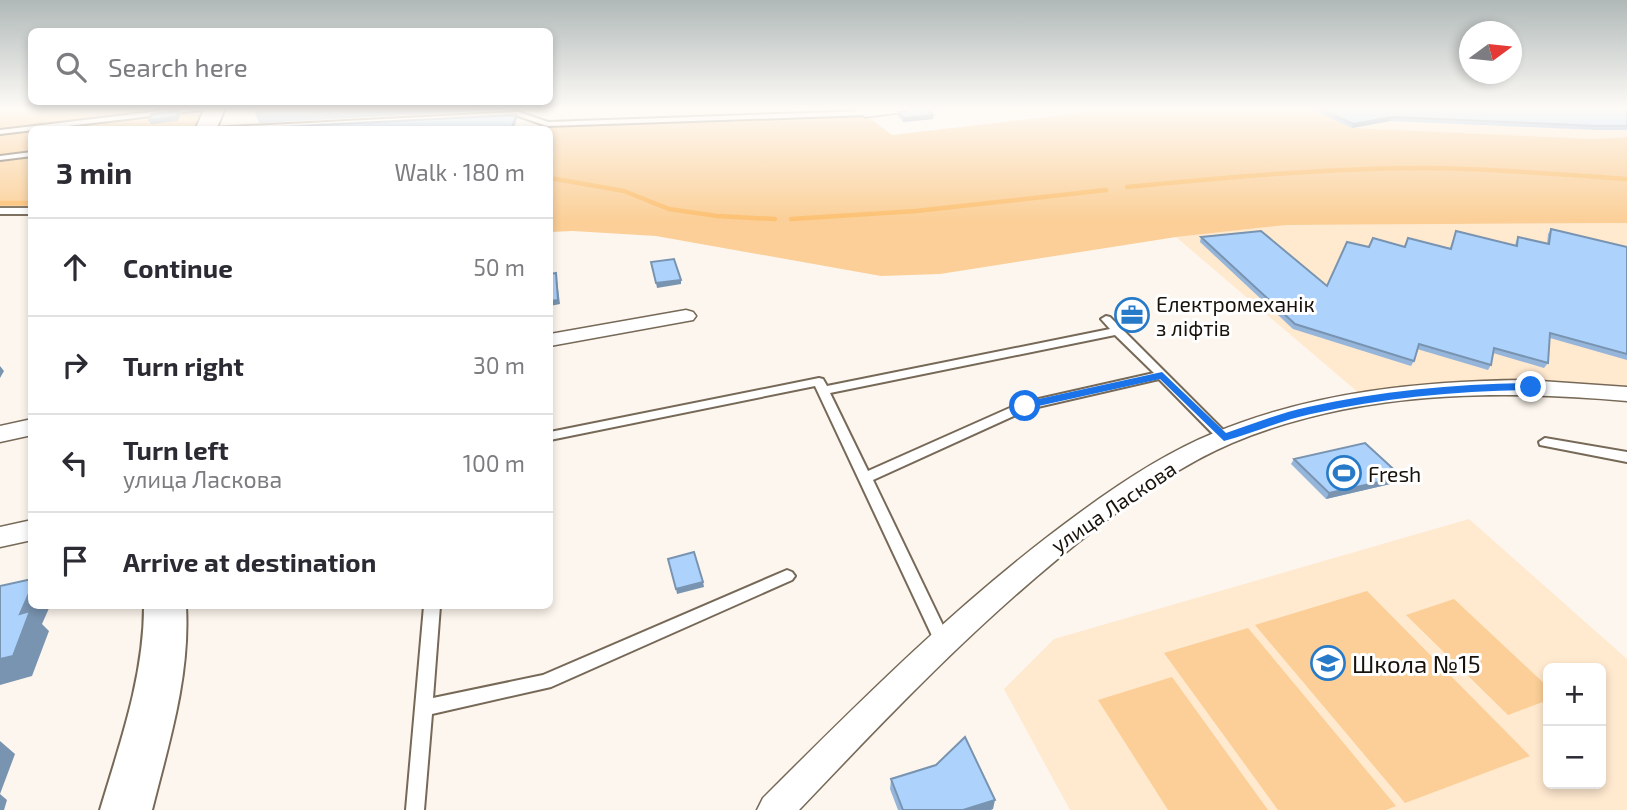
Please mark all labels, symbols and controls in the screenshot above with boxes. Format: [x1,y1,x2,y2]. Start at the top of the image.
north arrow [1459,21,1522,84]
search box [28,28,553,105]
icon: search [52,48,90,86]
text: Search here [108,51,248,82]
text: 3 min [56,154,132,190]
text: Walk · 180 m [395,158,525,186]
icon: ahead [56,248,94,286]
text: Continue [123,252,233,283]
text: 50 m [474,253,525,281]
place label: Електромеханік з ліфтів [1156,291,1315,340]
office icon: Електромеханік з ліфтів [1113,296,1151,334]
icon: right [56,346,94,384]
text: Turn right [123,350,244,381]
text: 30 m [473,351,525,379]
route end [1515,371,1546,402]
route start [1009,390,1040,421]
text: Turn left [123,434,229,465]
icon: left [56,444,94,482]
text: 100 m [463,449,525,477]
sports icon: Fresh [1325,454,1363,492]
street label: улица Ласкова [1046,455,1181,558]
place label: Fresh [1368,461,1421,486]
text: улица Ласкова [123,465,282,493]
icon: arrive [56,542,94,580]
text: Arrive at destination [123,546,376,577]
school or university icon: Школа №15 [1309,644,1347,682]
place label: Школа №15 [1352,649,1481,678]
map controls [1543,663,1606,789]
button: + [1543,663,1606,726]
button: − [1543,726,1606,789]

